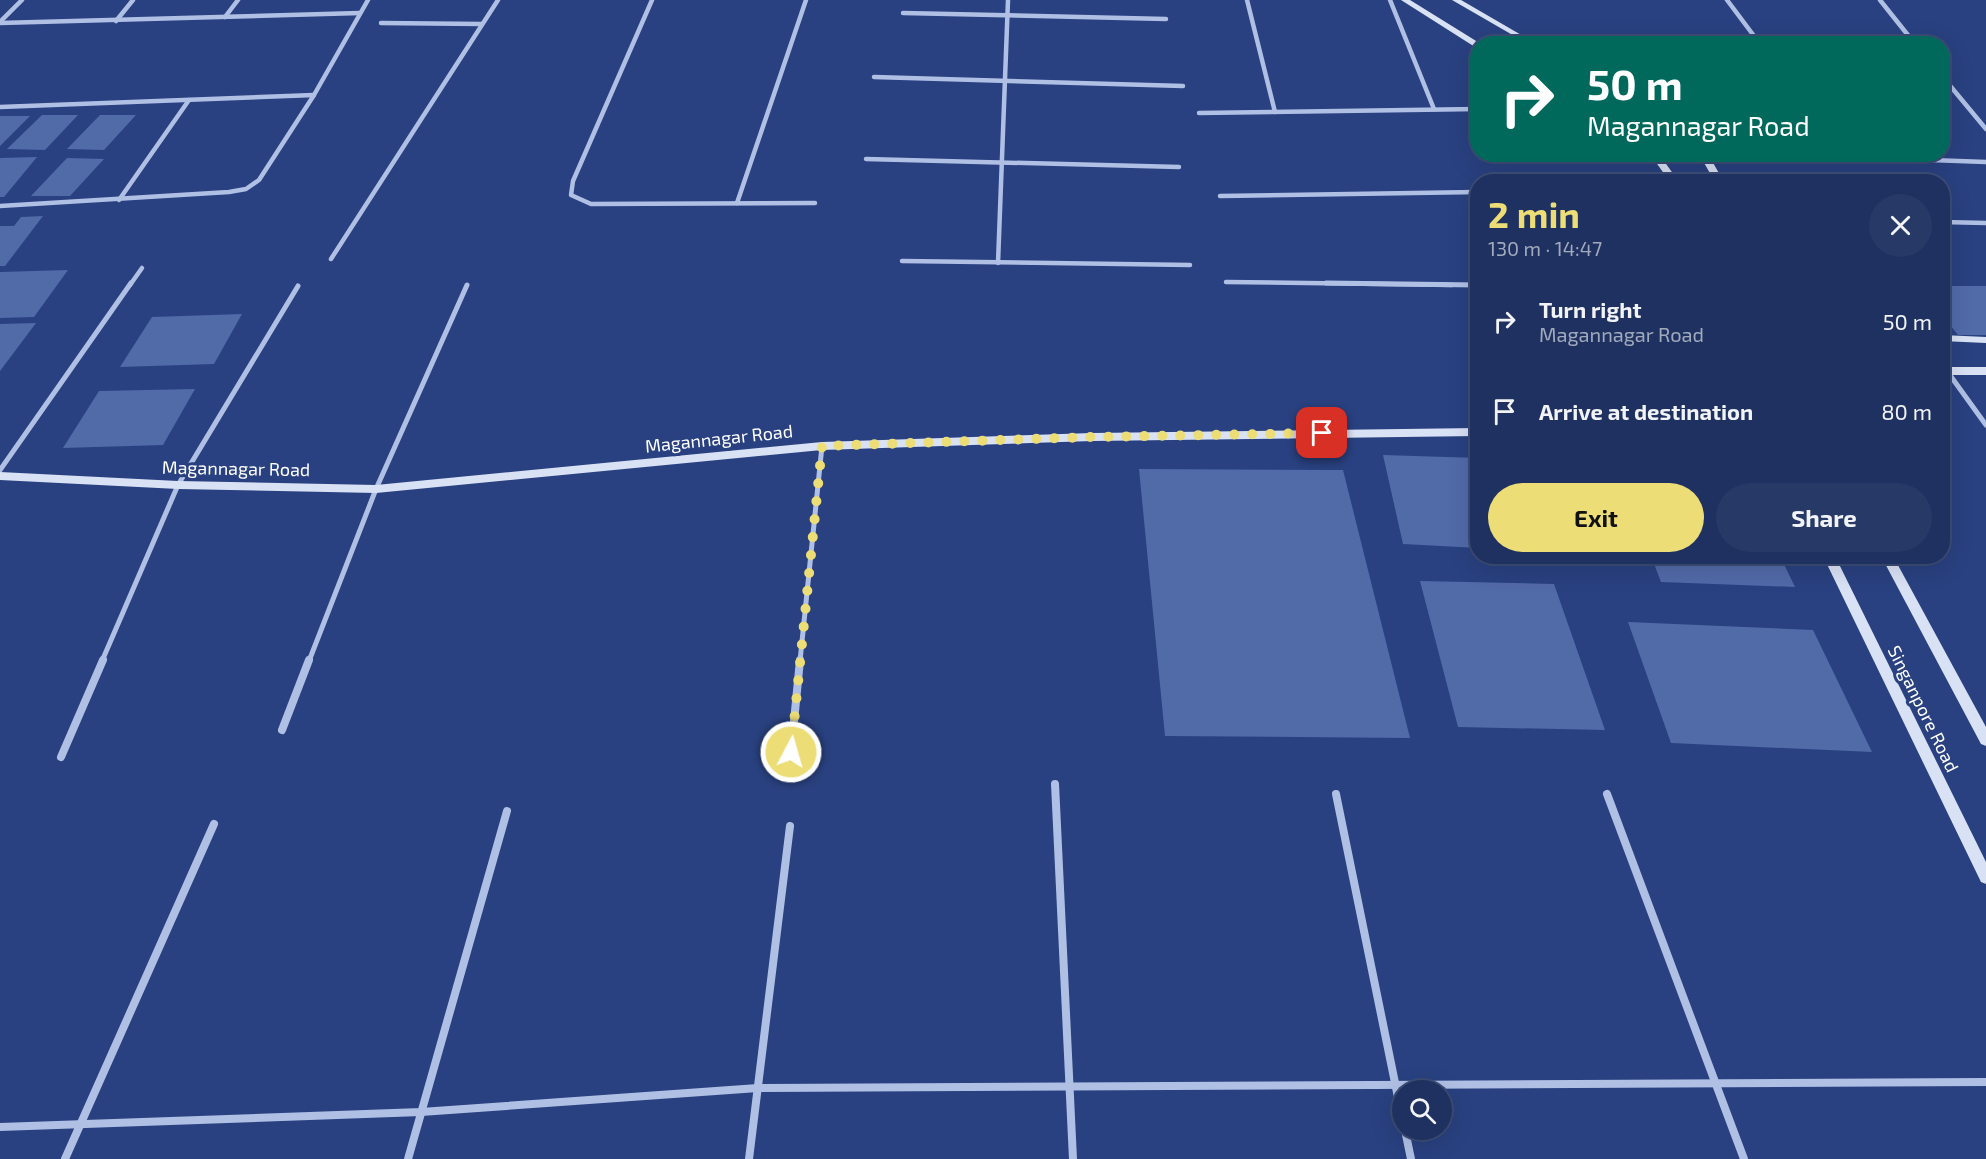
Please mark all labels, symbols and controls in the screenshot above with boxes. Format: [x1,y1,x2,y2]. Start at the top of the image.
text: 50 m [1587,58,1683,108]
icon: right [1488,60,1566,138]
text: Magannagar Road [1587,109,1810,141]
text: 2 min [1488,192,1580,235]
button: close [1869,194,1932,257]
text: 130 m · 14:47 [1488,236,1602,260]
text: Turn right [1539,296,1641,322]
icon: right [1488,305,1521,338]
text: 50 m [1883,308,1932,334]
text: Magannagar Road [1539,322,1704,346]
icon: arrive [1488,395,1521,428]
text: Arrive at destination [1539,398,1753,424]
text: 80 m [1881,398,1932,424]
pin [1296,407,1347,458]
icon: arrive [1305,416,1338,449]
street label: Magannagar Road [644,419,794,457]
street label: Magannagar Road [162,456,310,480]
button: Exit [1488,483,1704,552]
button: Share [1716,483,1932,552]
street label: Singanpore Road [1884,642,1964,775]
position arrow [759,720,823,784]
map controls [1392,1080,1452,1140]
button: search [1392,1080,1452,1140]

